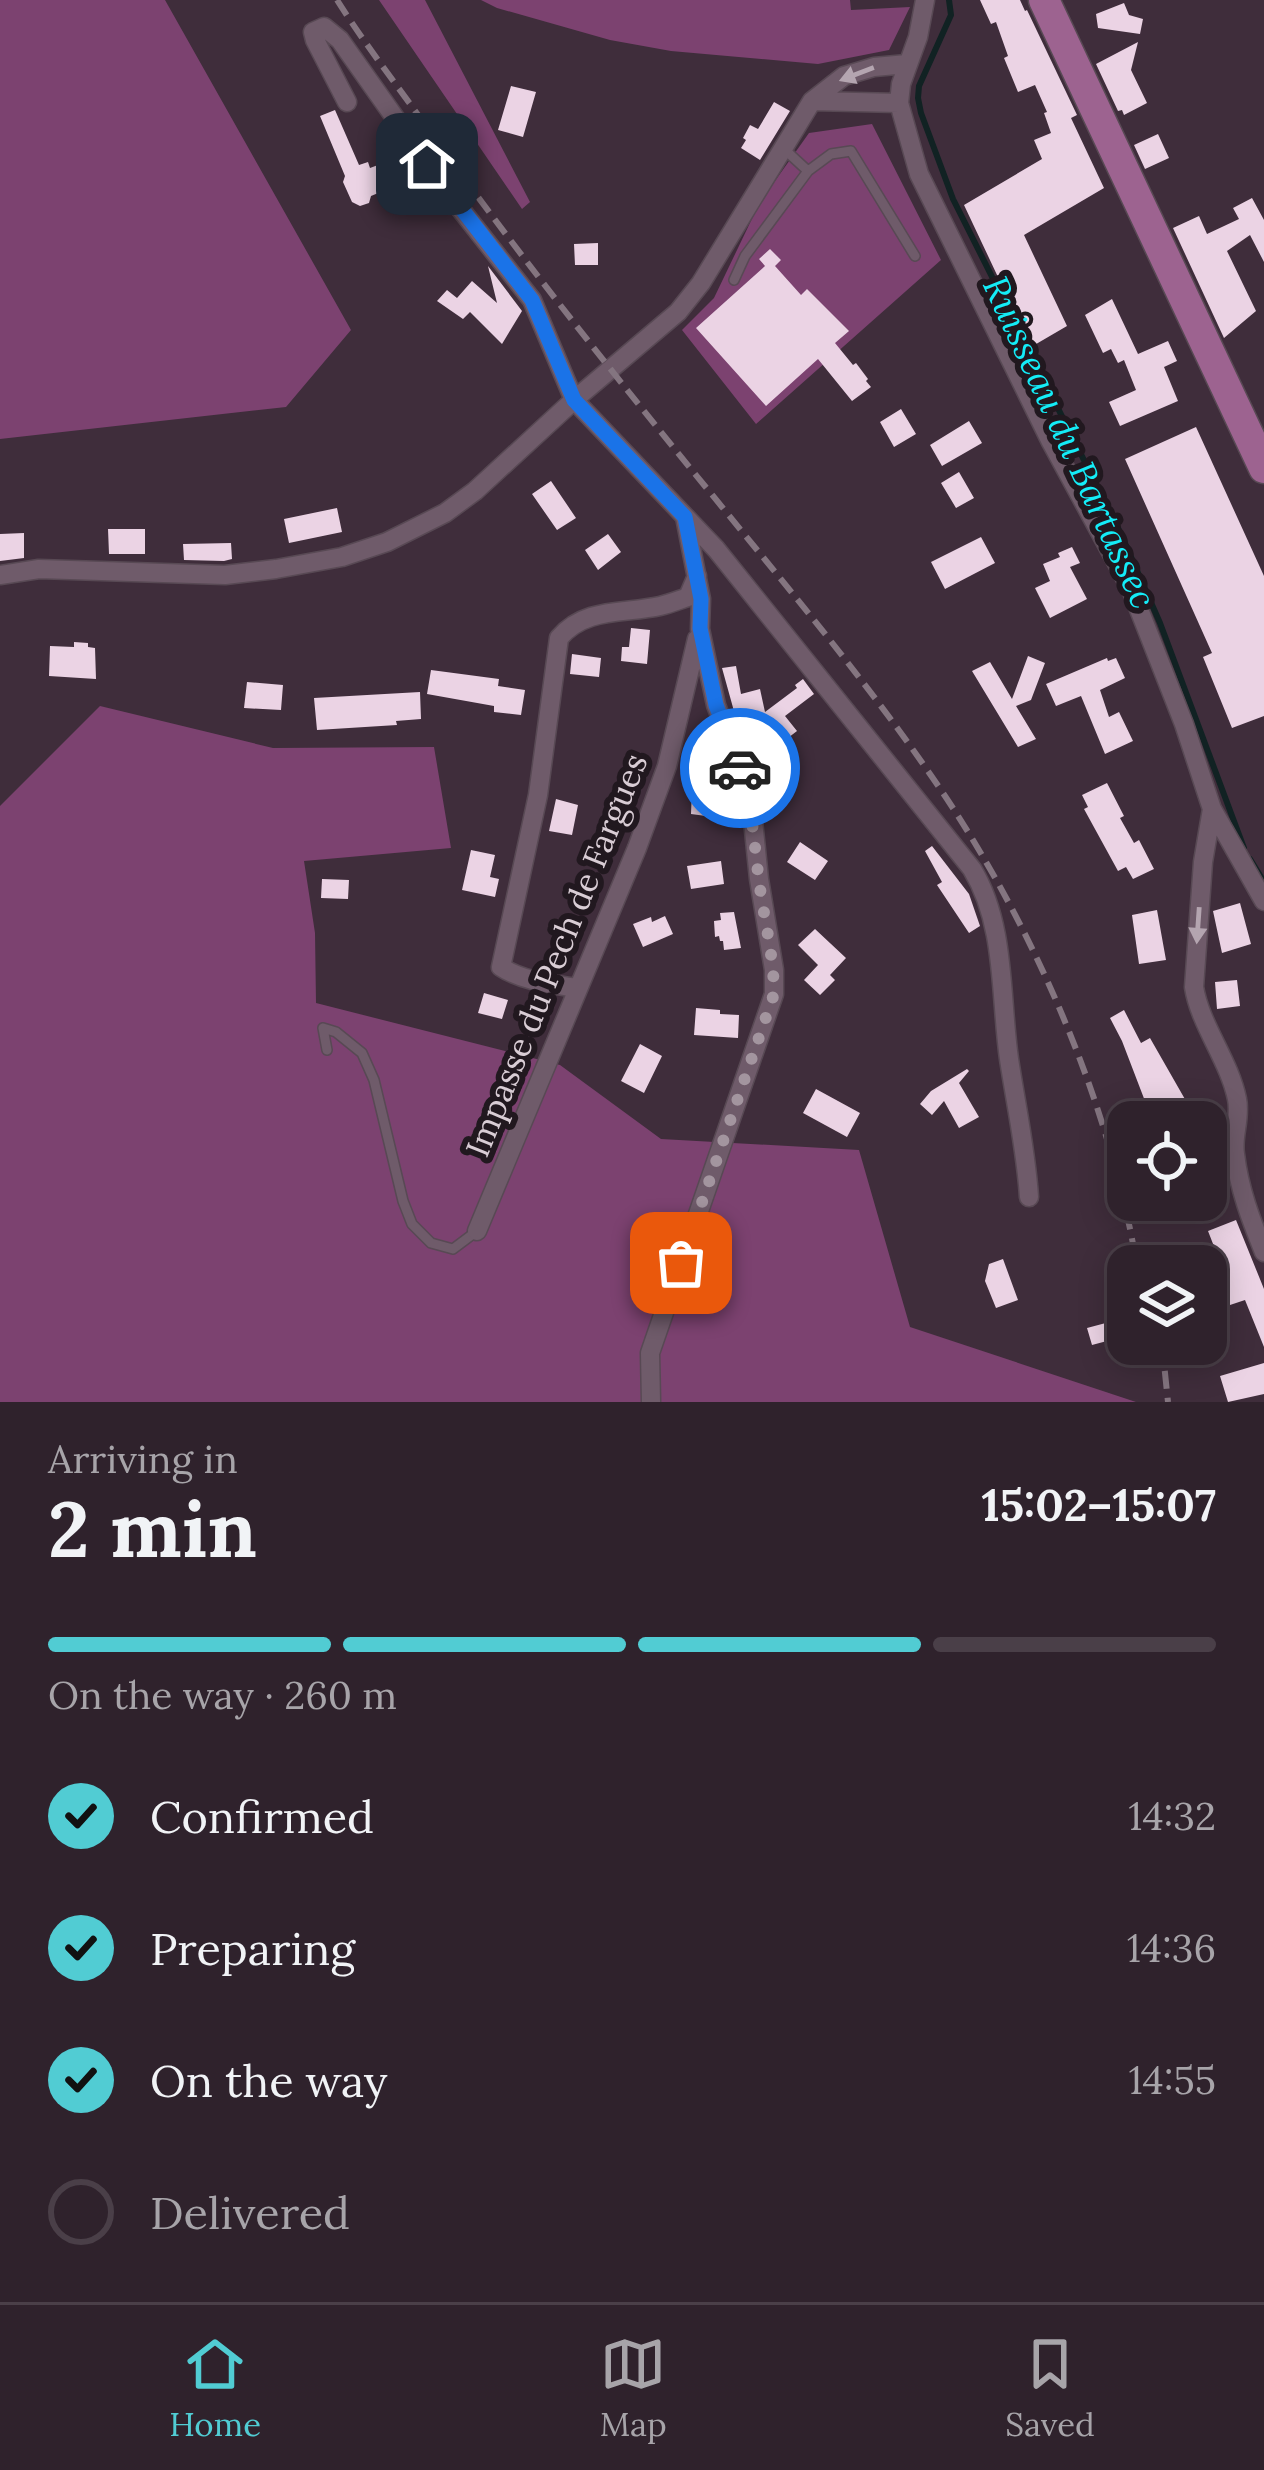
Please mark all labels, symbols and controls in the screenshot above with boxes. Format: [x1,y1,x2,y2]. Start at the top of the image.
one-way arrow [838,66,874,85]
pin [376,113,478,215]
icon: home [394,131,460,197]
water label: Ruisseau du Bartassec [973,269,1167,615]
courier [680,708,800,828]
icon: car [707,735,773,801]
street label: Impasse du Pech de Fargues [456,747,656,1163]
one-way arrow [1189,907,1208,944]
map controls [1107,1101,1227,1365]
button: locate [1107,1101,1227,1221]
pin [630,1212,732,1314]
icon: bag [648,1230,714,1296]
button: layers [1107,1245,1227,1365]
text: Arriving in [48,1434,238,1484]
text: 15:02–15:07 [981,1476,1216,1533]
text: 2 min [48,1479,257,1578]
text: On the way · 260 m [48,1670,397,1720]
icon: check [48,1783,114,1849]
text: Confirmed [150,1788,374,1845]
text: 14:32 [1128,1791,1216,1841]
icon: check [48,1915,114,1981]
text: Preparing [150,1920,355,1977]
text: 14:36 [1127,1923,1216,1973]
icon: check [48,2047,114,2113]
text: On the way [150,2052,388,2109]
text: 14:55 [1128,2055,1216,2105]
text: Delivered [150,2184,350,2241]
tab: Home [169,2331,261,2445]
tab: Map [600,2331,667,2445]
tab: Saved [1005,2331,1095,2445]

